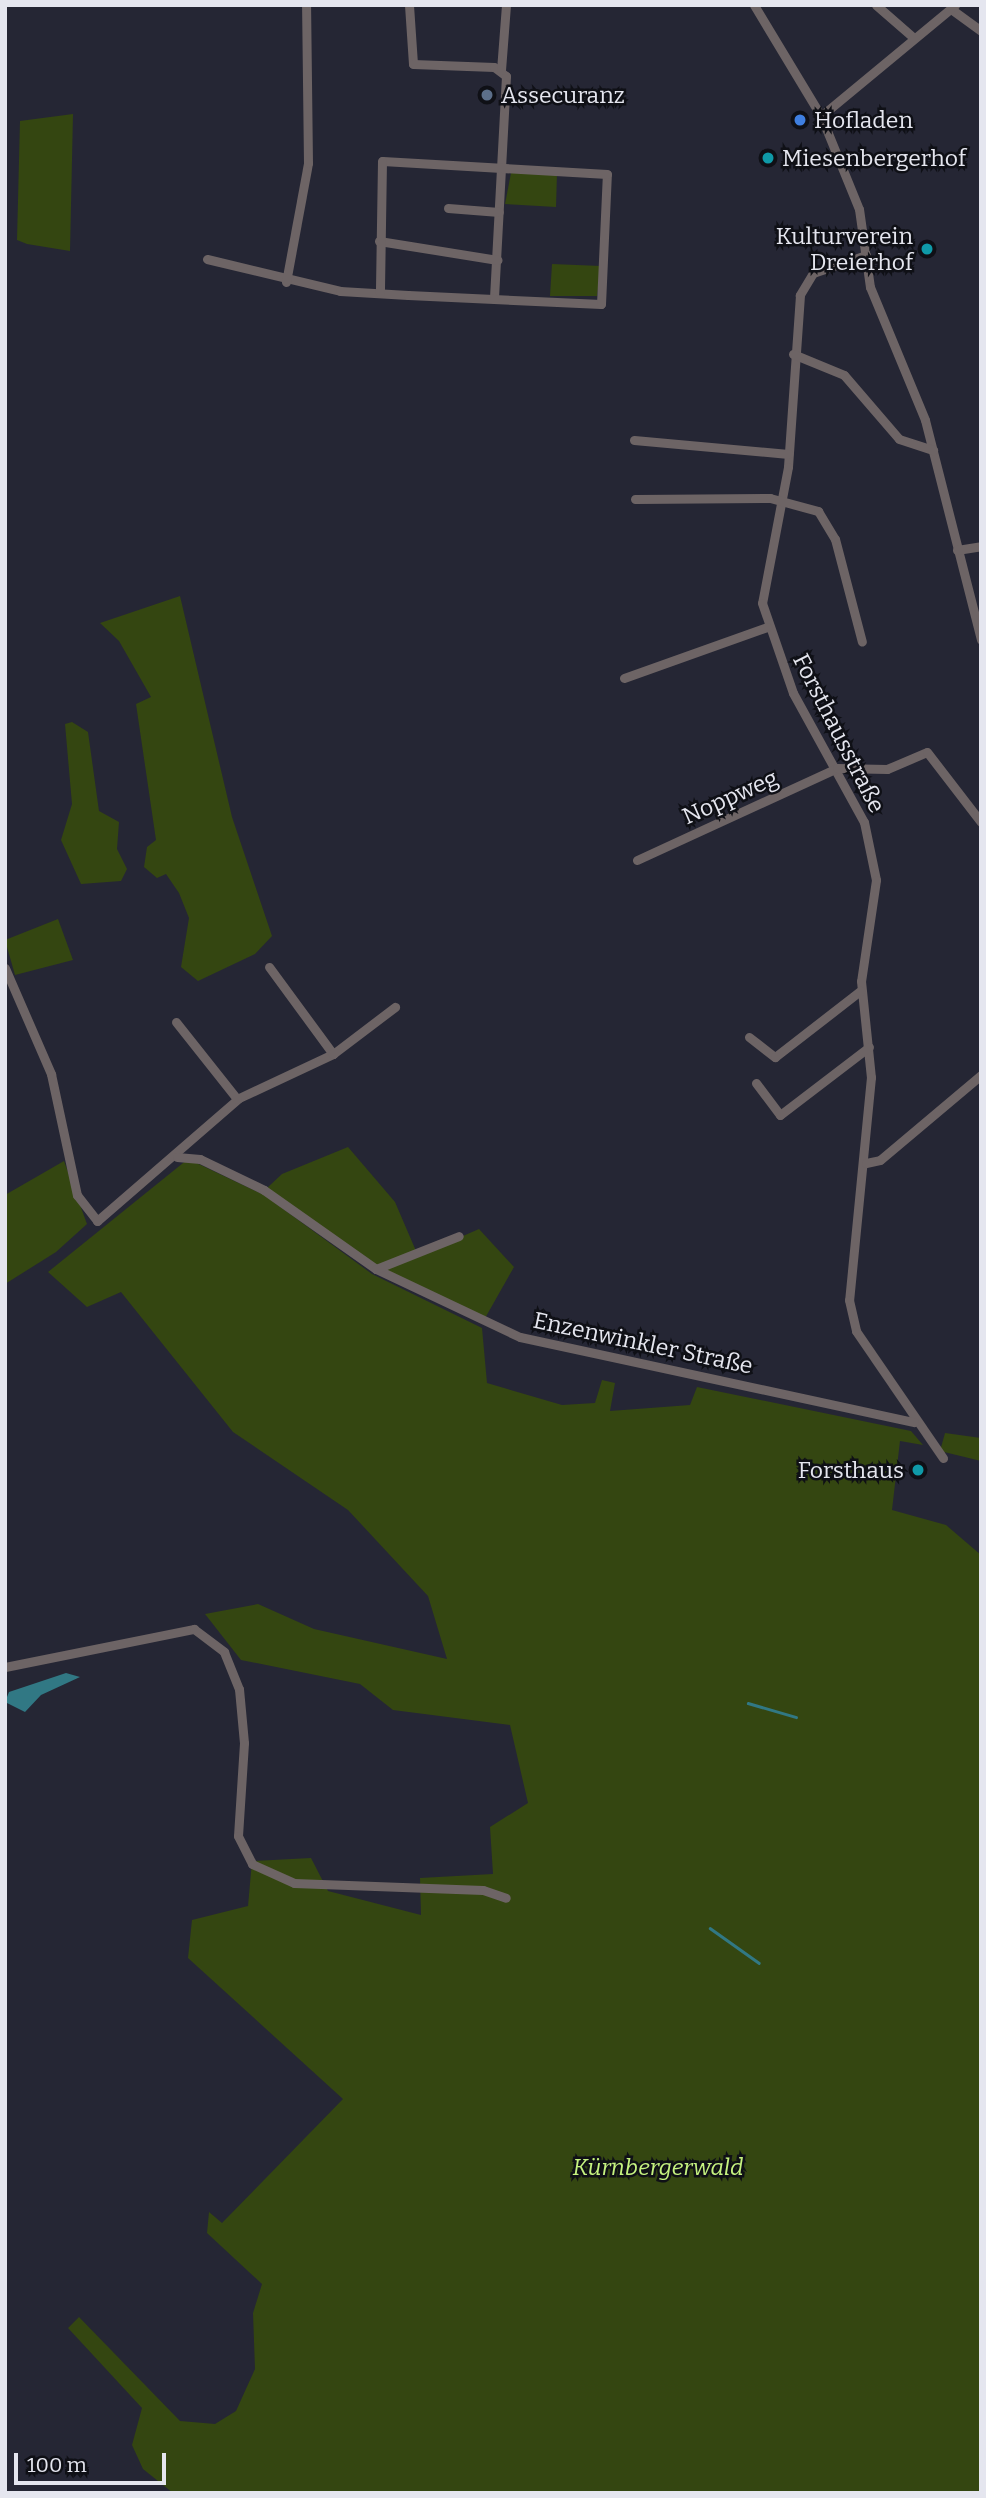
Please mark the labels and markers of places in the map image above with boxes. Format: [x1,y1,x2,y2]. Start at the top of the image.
place label: Assecuranz [501,81,625,109]
marker: Assecuranz [479,87,495,103]
place label: Hofladen [814,106,913,134]
marker: Hofladen [792,112,808,128]
place label: Miesenbergerhof [782,144,966,172]
marker: Miesenbergerhof [760,150,776,166]
place label: Kulturverein Dreierhof [776,222,913,276]
marker: Kulturverein Dreierhof [919,241,935,257]
place label: Forsthaus [798,1456,904,1484]
marker: Forsthaus [910,1462,926,1478]

